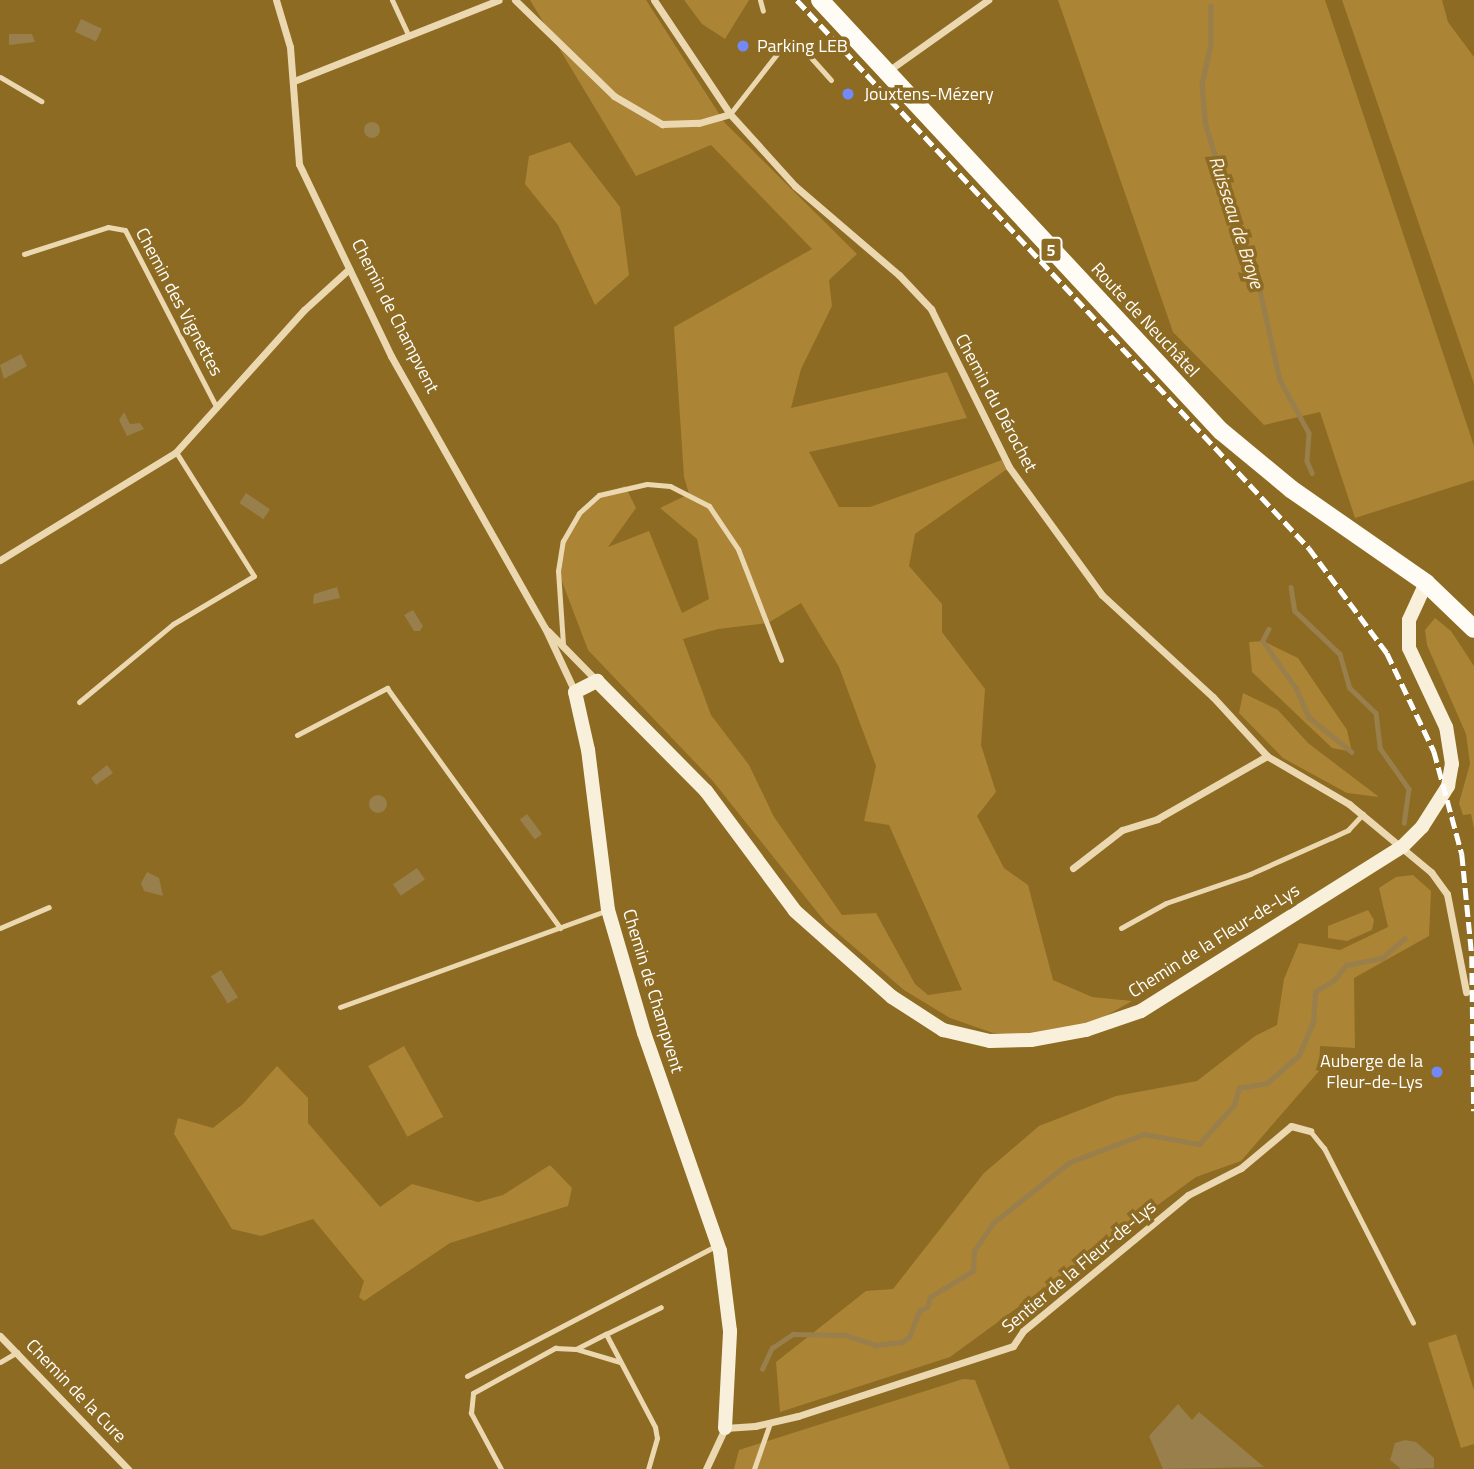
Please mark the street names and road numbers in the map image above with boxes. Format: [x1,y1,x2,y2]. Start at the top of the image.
street label: Chemin des Vignettes [131,224,227,380]
street label: Chemin de Champvent [347,235,443,397]
road number: 5 [1039,238,1063,262]
street label: Route de Neuchâtel [1086,258,1204,382]
street label: Chemin du Dérochet [950,330,1042,476]
street label: Chemin de la Fleur-de-Lys [1124,879,1304,1003]
street label: Chemin de Champvent [618,907,688,1075]
street label: Sentier de la Fleur-de-Lys [998,1196,1160,1338]
street label: Chemin de la Cure [21,1335,131,1447]

